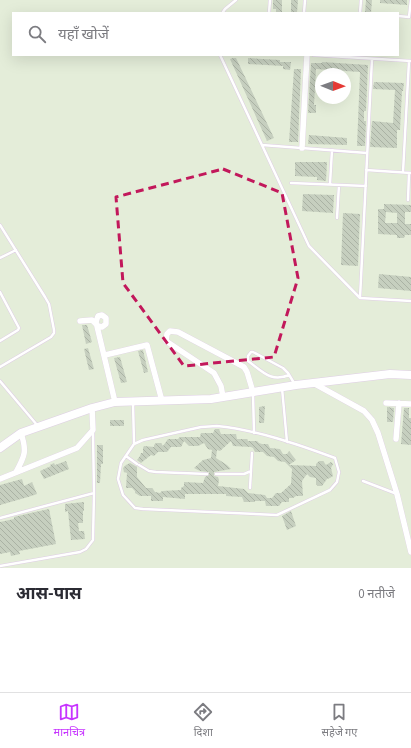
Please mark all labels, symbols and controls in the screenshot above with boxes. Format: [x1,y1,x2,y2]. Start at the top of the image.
search box [12,12,399,56]
icon: search [26,23,48,45]
text: यहाँ खोजें [58,24,109,45]
north arrow [315,68,351,104]
text: आस-पास [16,582,82,606]
text: 0 नतीजे [358,585,395,603]
tab: मानचित्र [54,701,85,740]
tab: दिशा [192,701,214,740]
tab: सहेजे गए [321,701,357,740]

